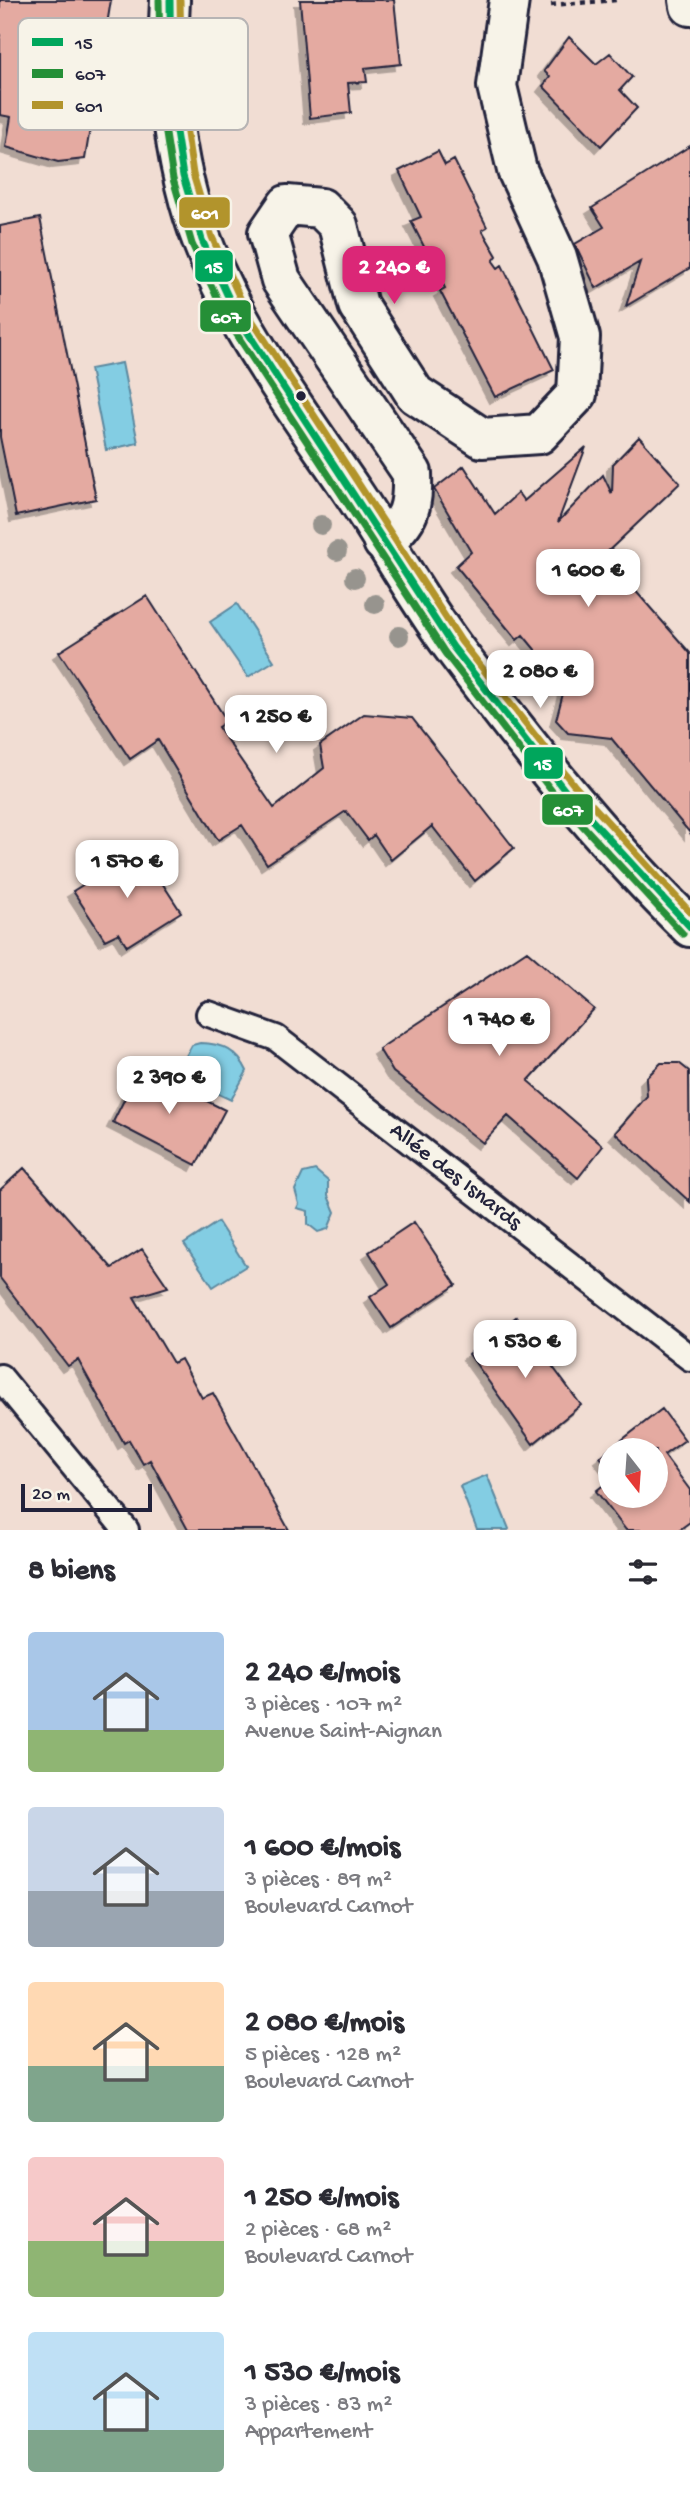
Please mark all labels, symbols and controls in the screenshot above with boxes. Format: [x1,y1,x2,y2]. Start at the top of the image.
legend [18,18,248,130]
text: 15 [74,34,93,57]
text: 607 [75,65,106,88]
text: 601 [75,97,103,120]
line badge: 601 [178,196,231,229]
text: 601 [191,204,219,227]
pin: 2 240 € [329,246,459,306]
line badge: 15 [194,249,234,283]
text: 2 240 € [358,255,430,282]
text: 15 [204,258,223,281]
line badge: 607 [199,299,252,333]
text: 607 [211,308,242,331]
unlabelled marker [294,389,308,403]
pin: 1 600 € [523,550,653,609]
text: 1 600 € [552,558,624,585]
pin: 2 080 € [475,650,605,710]
text: 2 080 € [503,659,577,686]
pin: 1 250 € [211,696,341,755]
text: 1 250 € [241,704,311,731]
line badge: 15 [523,746,564,780]
text: 15 [533,755,552,778]
line badge: 607 [541,793,594,826]
text: 607 [553,801,584,824]
pin: 1 570 € [62,841,192,900]
text: 1 570 € [92,849,163,876]
pin: 1 740 € [434,998,564,1058]
text: 1 740 € [464,1007,534,1034]
pin: 2 390 € [104,1056,234,1116]
text: 2 390 € [133,1065,205,1092]
street label: Allée des Isnards [384,1117,527,1237]
pin: 1 530 € [460,1320,590,1380]
text: 1 530 € [490,1329,560,1356]
north arrow [598,1438,668,1508]
map controls [598,1438,668,1508]
scale bar [21,1481,152,1513]
text: 20 m [32,1484,70,1507]
icon: filters [624,1553,662,1591]
text: 8 biens [28,1555,115,1590]
text: 2 240 €/mois [245,1657,399,1692]
icon: home [84,1660,168,1744]
text: 3 pièces · 107 m² [245,1692,402,1719]
text: Avenue Saint-Aignan [245,1719,442,1746]
text: 1 600 €/mois [245,1832,400,1867]
icon: home [84,1835,168,1919]
text: 3 pièces · 89 m² [245,1867,392,1894]
text: Boulevard Carnot [245,1894,412,1921]
text: 2 080 €/mois [245,2007,404,2042]
icon: home [84,2010,168,2094]
text: 5 pièces · 128 m² [245,2042,401,2069]
text: Boulevard Carnot [245,2069,412,2096]
text: 1 250 €/mois [245,2182,398,2217]
icon: home [84,2185,168,2269]
text: 2 pièces · 68 m² [245,2217,391,2244]
text: Boulevard Carnot [245,2244,412,2271]
text: 1 530 €/mois [245,2357,399,2392]
icon: home [84,2360,168,2444]
text: 3 pièces · 83 m² [245,2392,392,2419]
text: Appartement [245,2419,372,2446]

